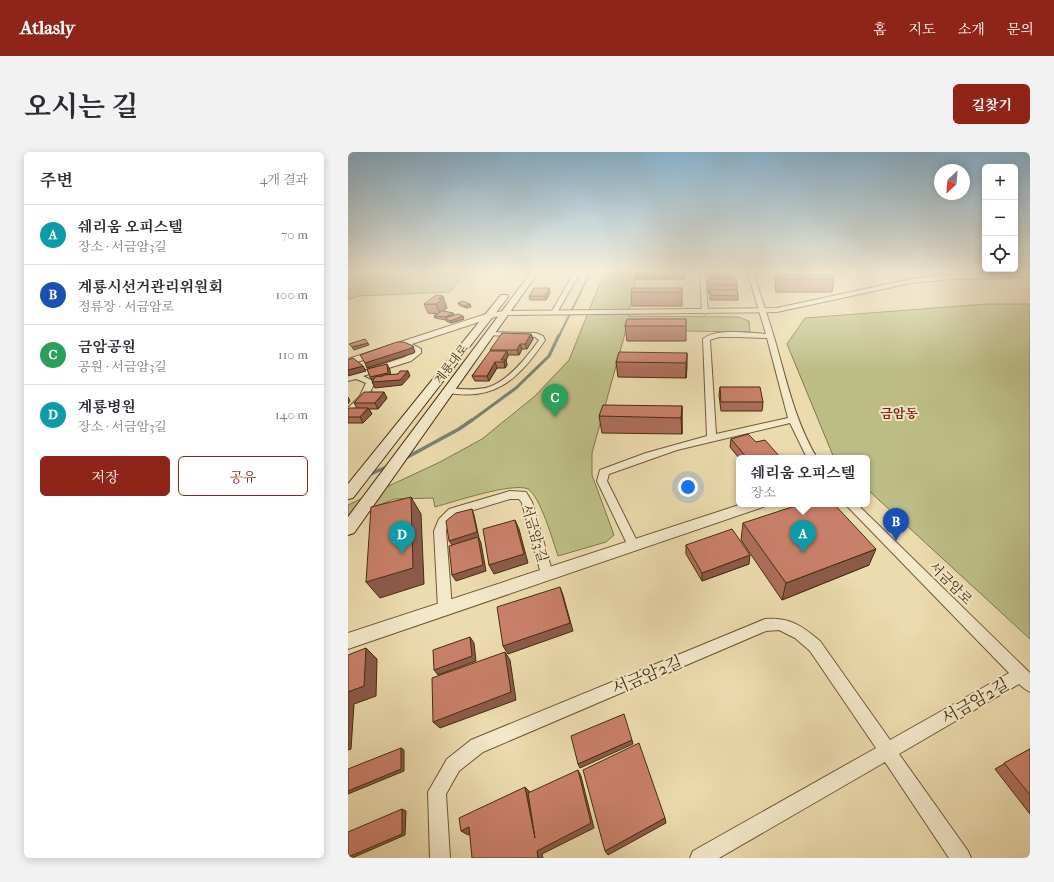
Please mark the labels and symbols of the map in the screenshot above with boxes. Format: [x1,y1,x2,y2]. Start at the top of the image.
north arrow [934,164,970,200]
street label: 계룡대로 [431,341,471,387]
pin: C [542,384,568,417]
district label: 금암동 [880,406,918,421]
your location [678,477,698,497]
street label: 서금암3길 [518,502,551,564]
pin: B [883,508,909,541]
pin: A [790,520,816,553]
pin: D [389,521,415,554]
street label: 서금암로 [926,558,976,609]
street label: 서금암2길 [609,651,685,699]
street label: 서금암2길 [938,674,1012,728]

